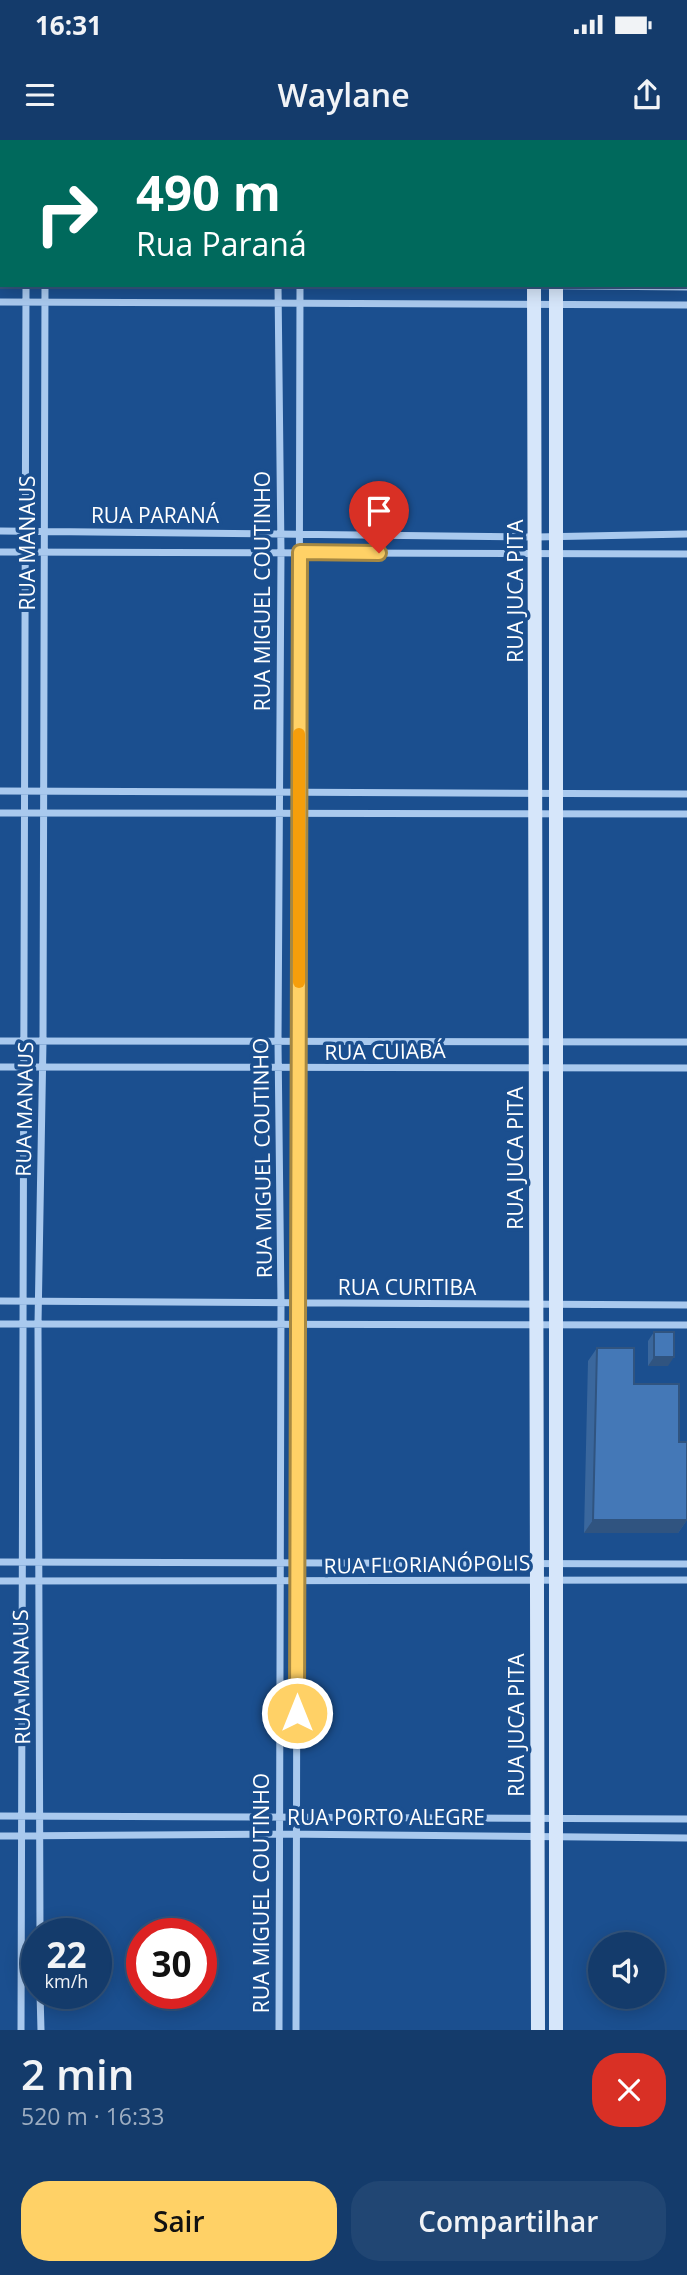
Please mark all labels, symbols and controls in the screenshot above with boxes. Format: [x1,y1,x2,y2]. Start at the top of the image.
text: 16:31 [35,7,102,43]
text: Waylane [277,73,410,116]
icon: menu [21,76,59,114]
icon: share [628,76,666,114]
text: 490 m [136,159,281,225]
icon: right [21,168,112,259]
text: Rua Paraná [136,222,307,265]
street label: RUA MIGUEL COUTINHO [248,471,276,711]
street label: RUA MANAUS [13,475,41,611]
pin [349,481,409,553]
icon: arrive [360,492,398,530]
street label: RUA PARANÁ [91,501,220,529]
street label: RUA JUCA PITA [501,519,529,663]
street label: RUA CUIABÁ [324,1036,447,1066]
street label: RUA MIGUEL COUTINHO [246,1038,278,1278]
street label: RUA MANAUS [9,1041,39,1177]
street label: RUA JUCA PITA [501,1086,529,1230]
street label: RUA CURITIBA [338,1273,477,1301]
street label: RUA FLORIANÓPOLIS [323,1548,531,1580]
street label: RUA MANAUS [6,1609,36,1745]
street label: RUA JUCA PITA [502,1653,530,1797]
position arrow [260,1676,334,1750]
street label: RUA MIGUEL COUTINHO [247,1773,275,2013]
street label: RUA PORTO ALEGRE [287,1803,485,1831]
speed limit sign: 30 [126,1918,217,2009]
text: 22 [46,1931,87,1978]
map controls [588,1932,665,2009]
button: sound [588,1932,665,2009]
text: km/h [45,1969,88,1993]
text: 2 min [21,2045,134,2102]
button: close [592,2053,666,2127]
text: 520 m · 16:33 [21,2100,164,2132]
button: Sair [21,2181,337,2261]
button: Compartilhar [351,2181,666,2261]

